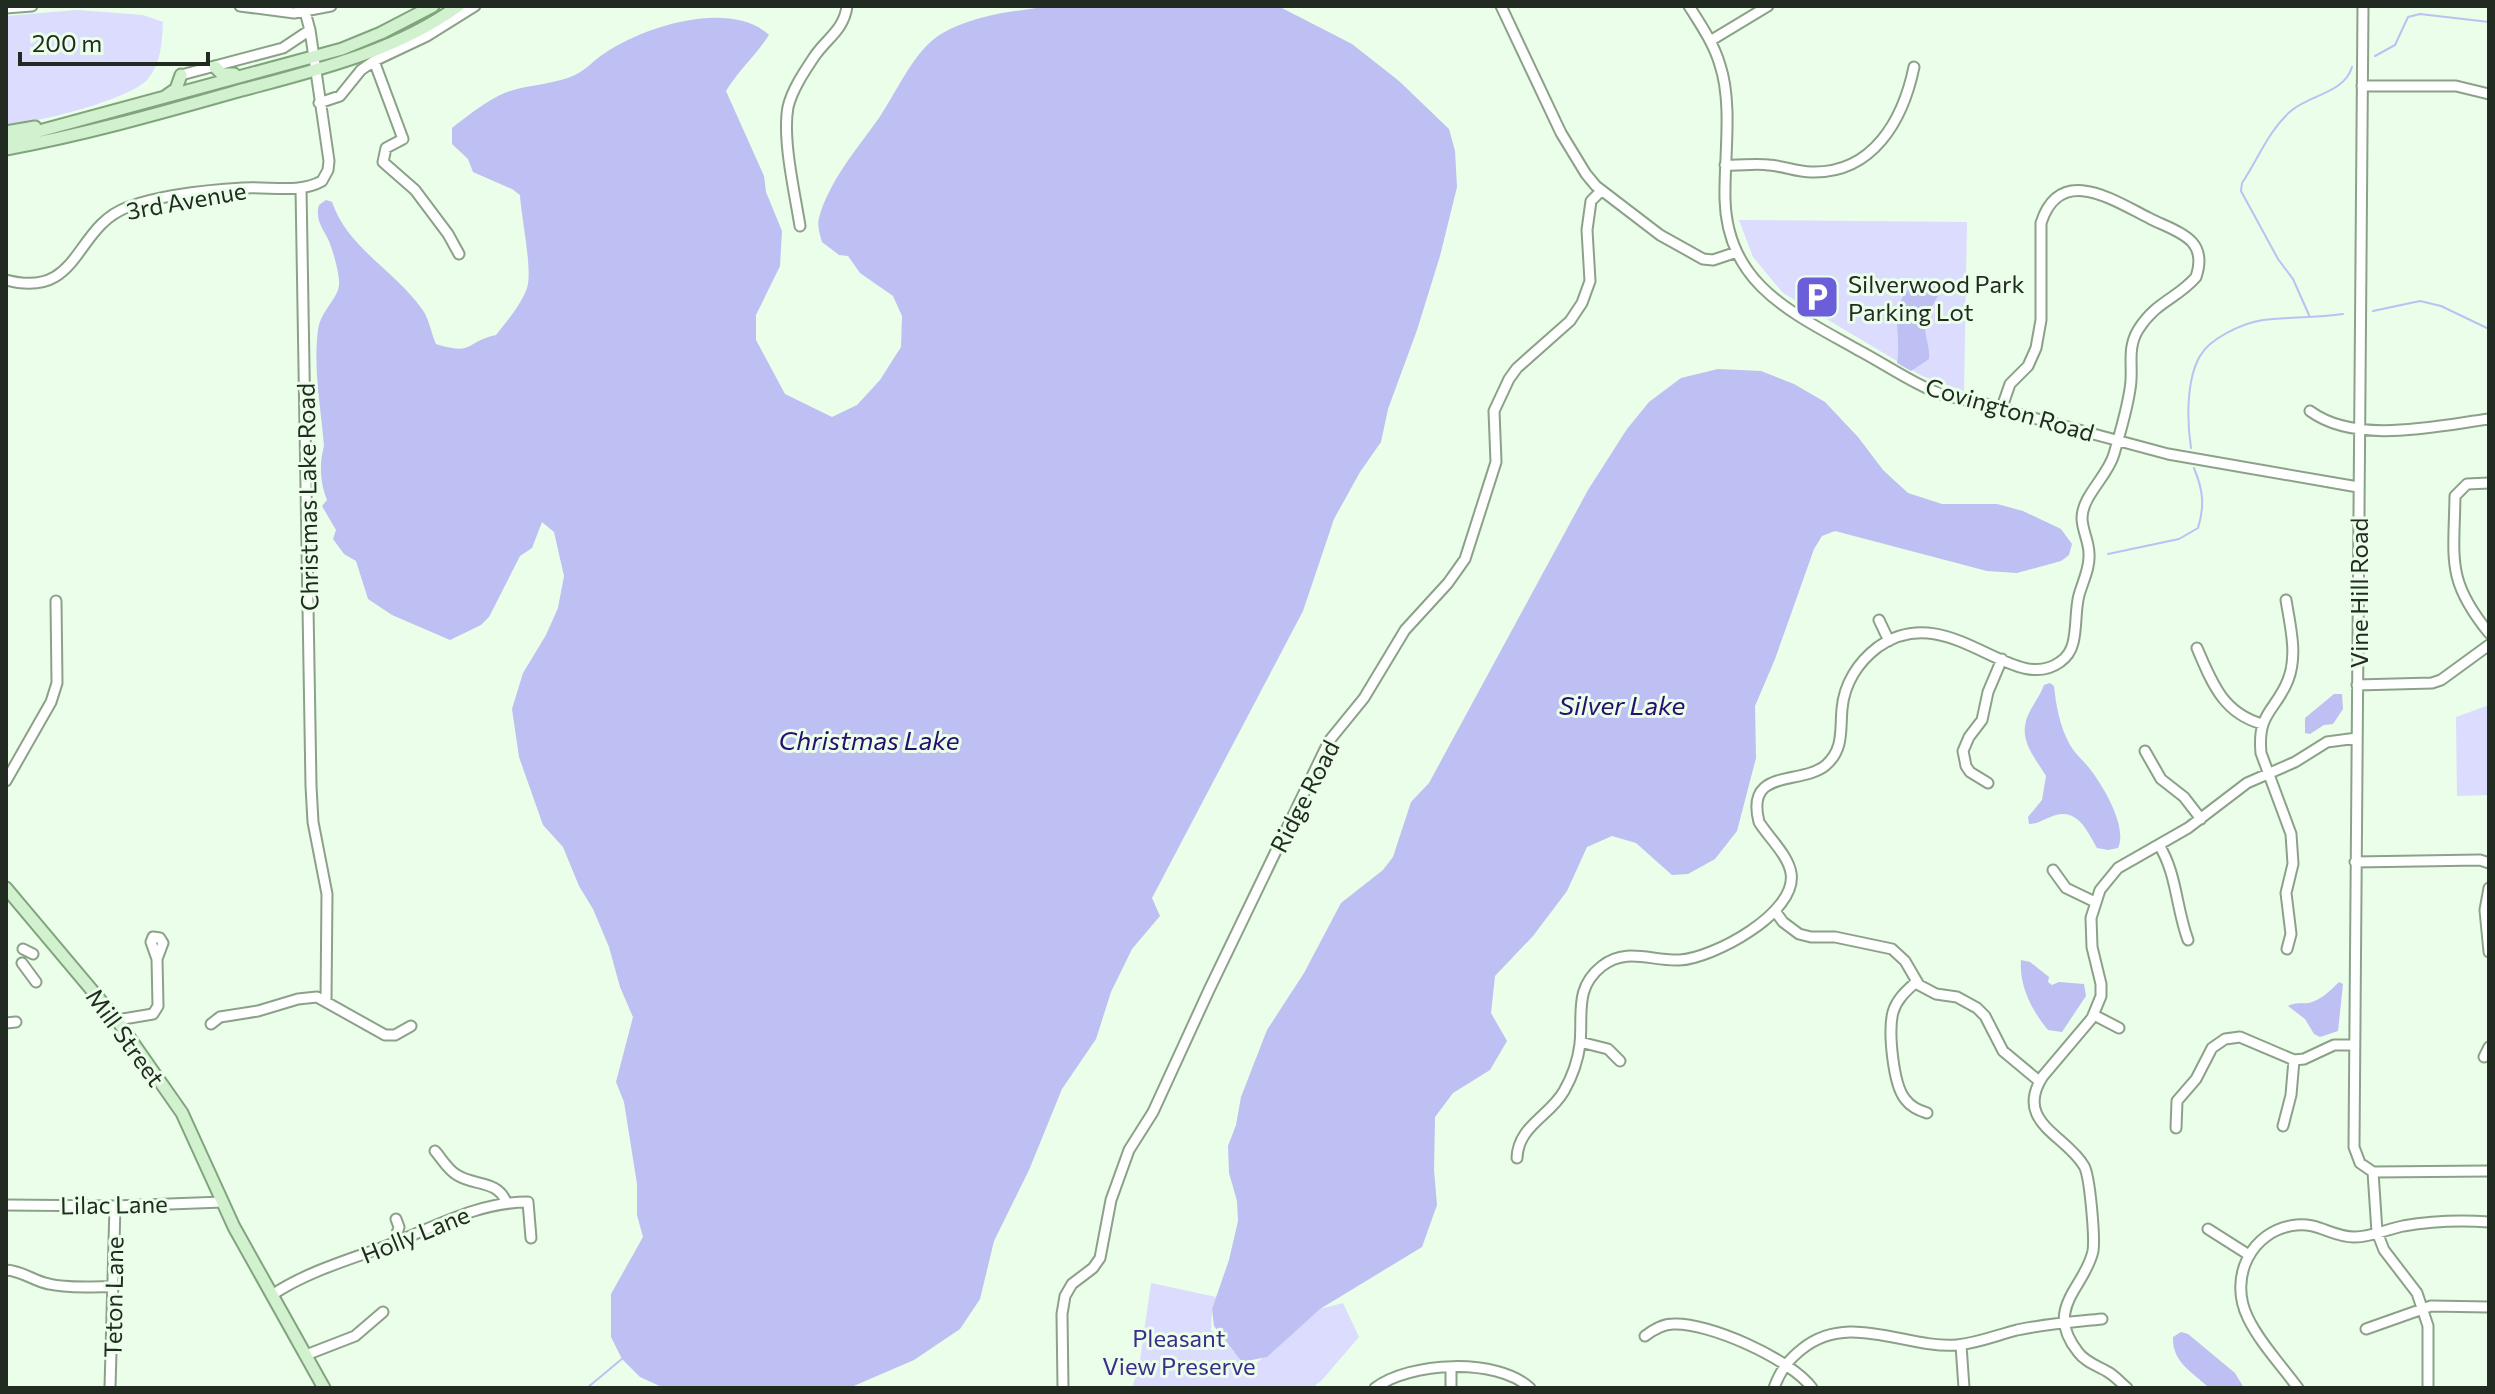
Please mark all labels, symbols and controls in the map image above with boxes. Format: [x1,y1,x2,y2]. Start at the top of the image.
scale bar [20,16,208,66]
text: 200 m [32,28,102,57]
street label: 3rd Avenue [124,175,248,225]
place label: Silverwood Park Parking Lot [1848,269,2025,326]
parking icon: Silverwood Park Parking Lot [1793,273,1841,321]
street label: Covington Road [1922,371,2098,447]
street label: Christmas Lake Road [291,383,323,611]
street label: Vine Hill Road [2344,518,2373,668]
water label: Silver Lake [1559,689,1685,720]
water label: Christmas Lake [779,724,960,755]
street label: Ridge Road [1263,735,1345,857]
street label: Mill Street [81,982,171,1092]
street label: Lilac Lane [60,1189,168,1219]
street label: Holly Lane [357,1199,473,1269]
street label: Teton Lane [97,1236,129,1358]
park label: Pleasant View Preserve [1102,1323,1256,1380]

